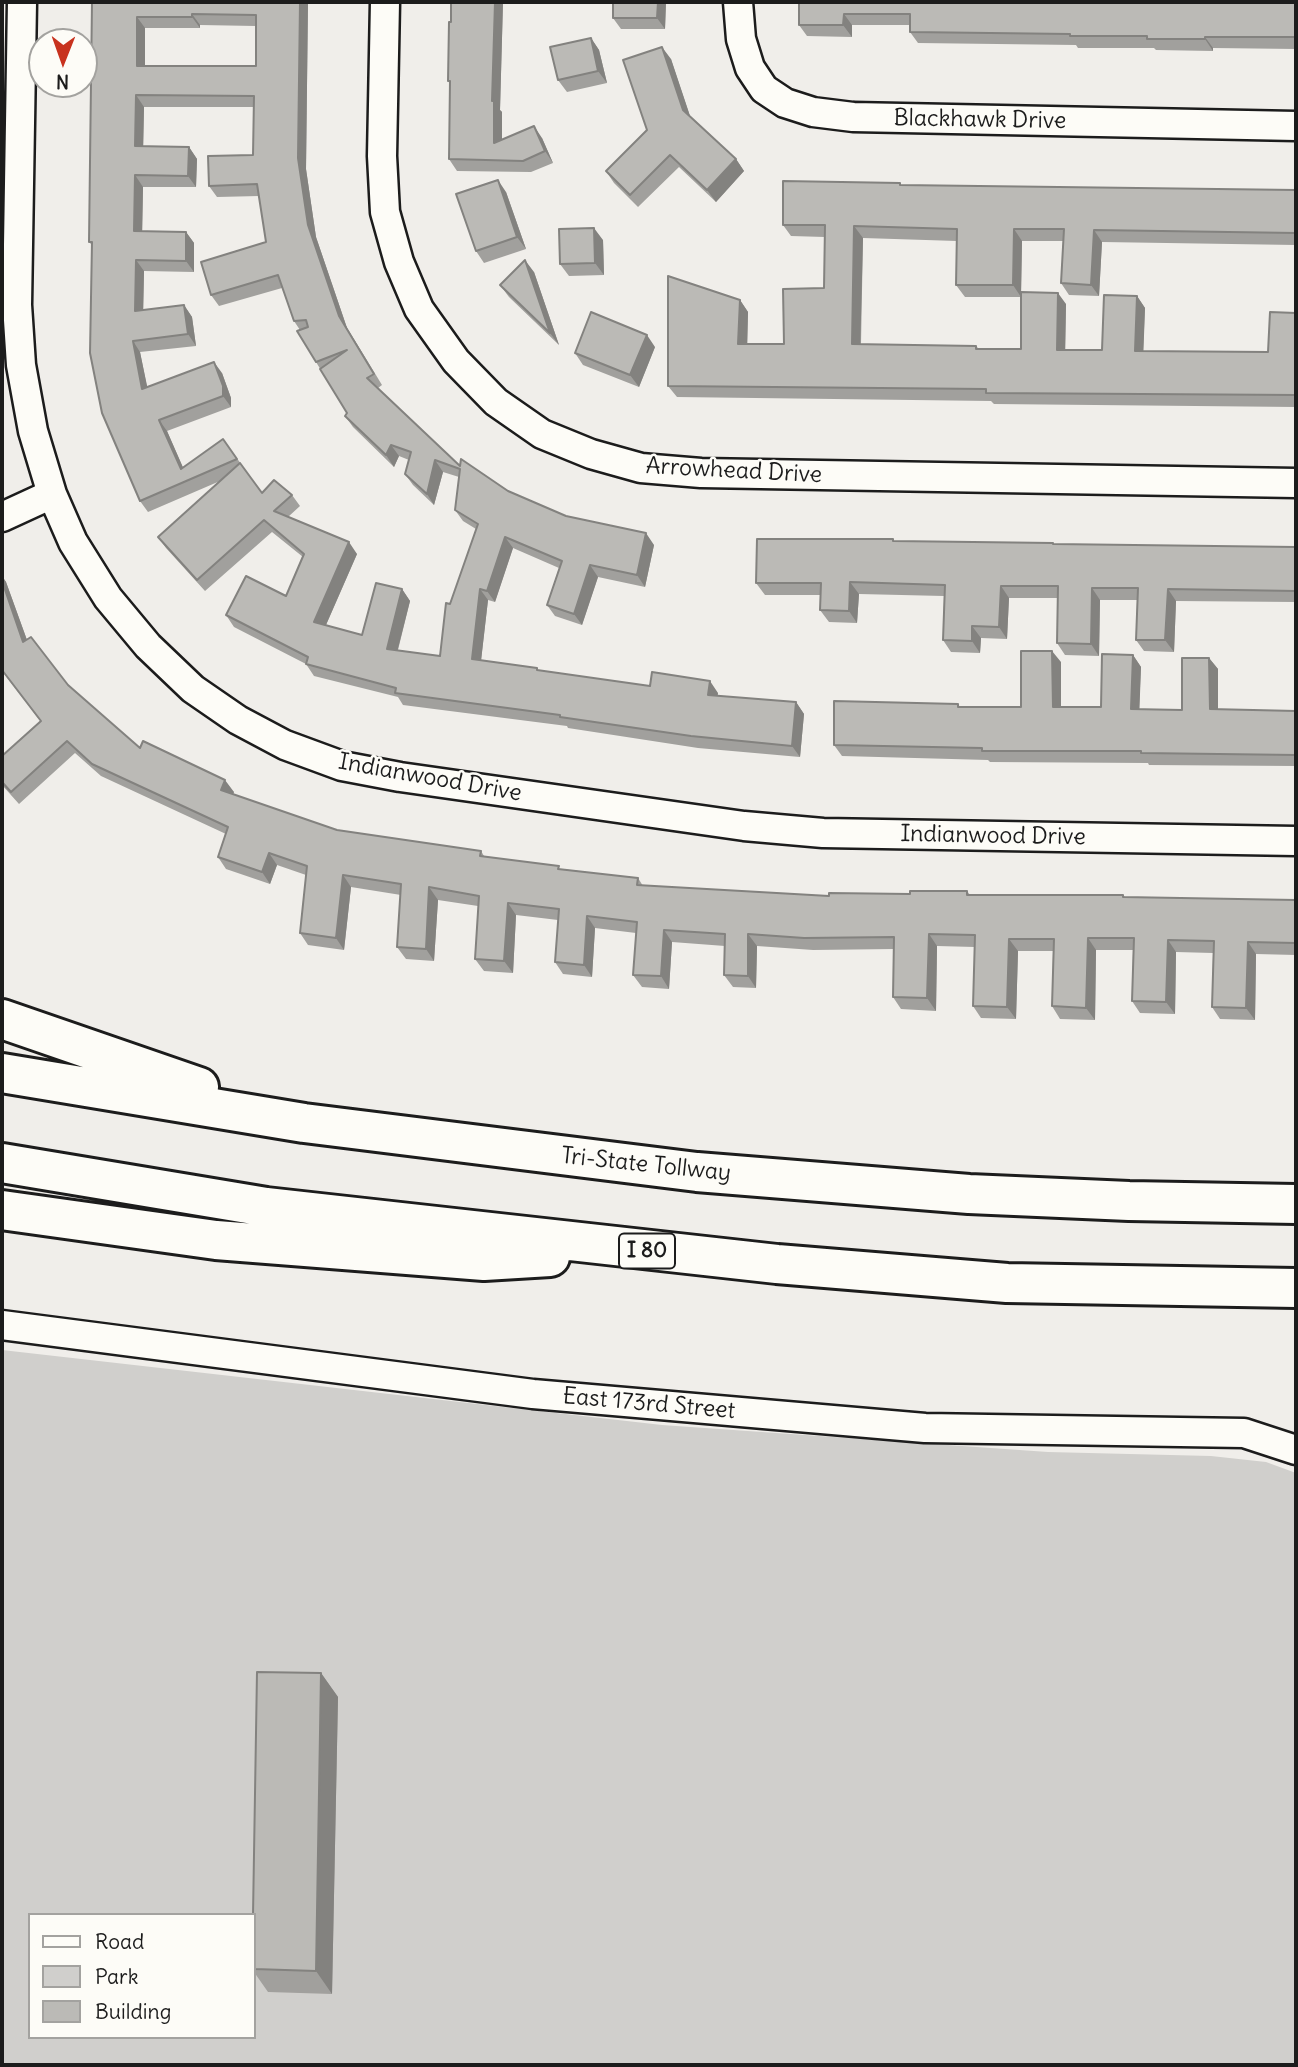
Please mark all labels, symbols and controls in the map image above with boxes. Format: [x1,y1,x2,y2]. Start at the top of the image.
north arrow [28,28,98,98]
text: N [56,70,69,94]
street label: Blackhawk Drive [893,105,1067,135]
street label: Arrowhead Drive [645,453,823,489]
street label: Indianwood Drive [336,748,524,808]
street label: Indianwood Drive [900,821,1086,851]
street label: Tri-State Tollway [560,1142,732,1188]
road number: I 80 [619,1234,675,1268]
street label: East 173rd Street [562,1383,736,1425]
legend [28,1913,256,2039]
text: Road [95,1928,144,1955]
text: Park [95,1963,138,1990]
text: Building [95,1998,171,2025]

